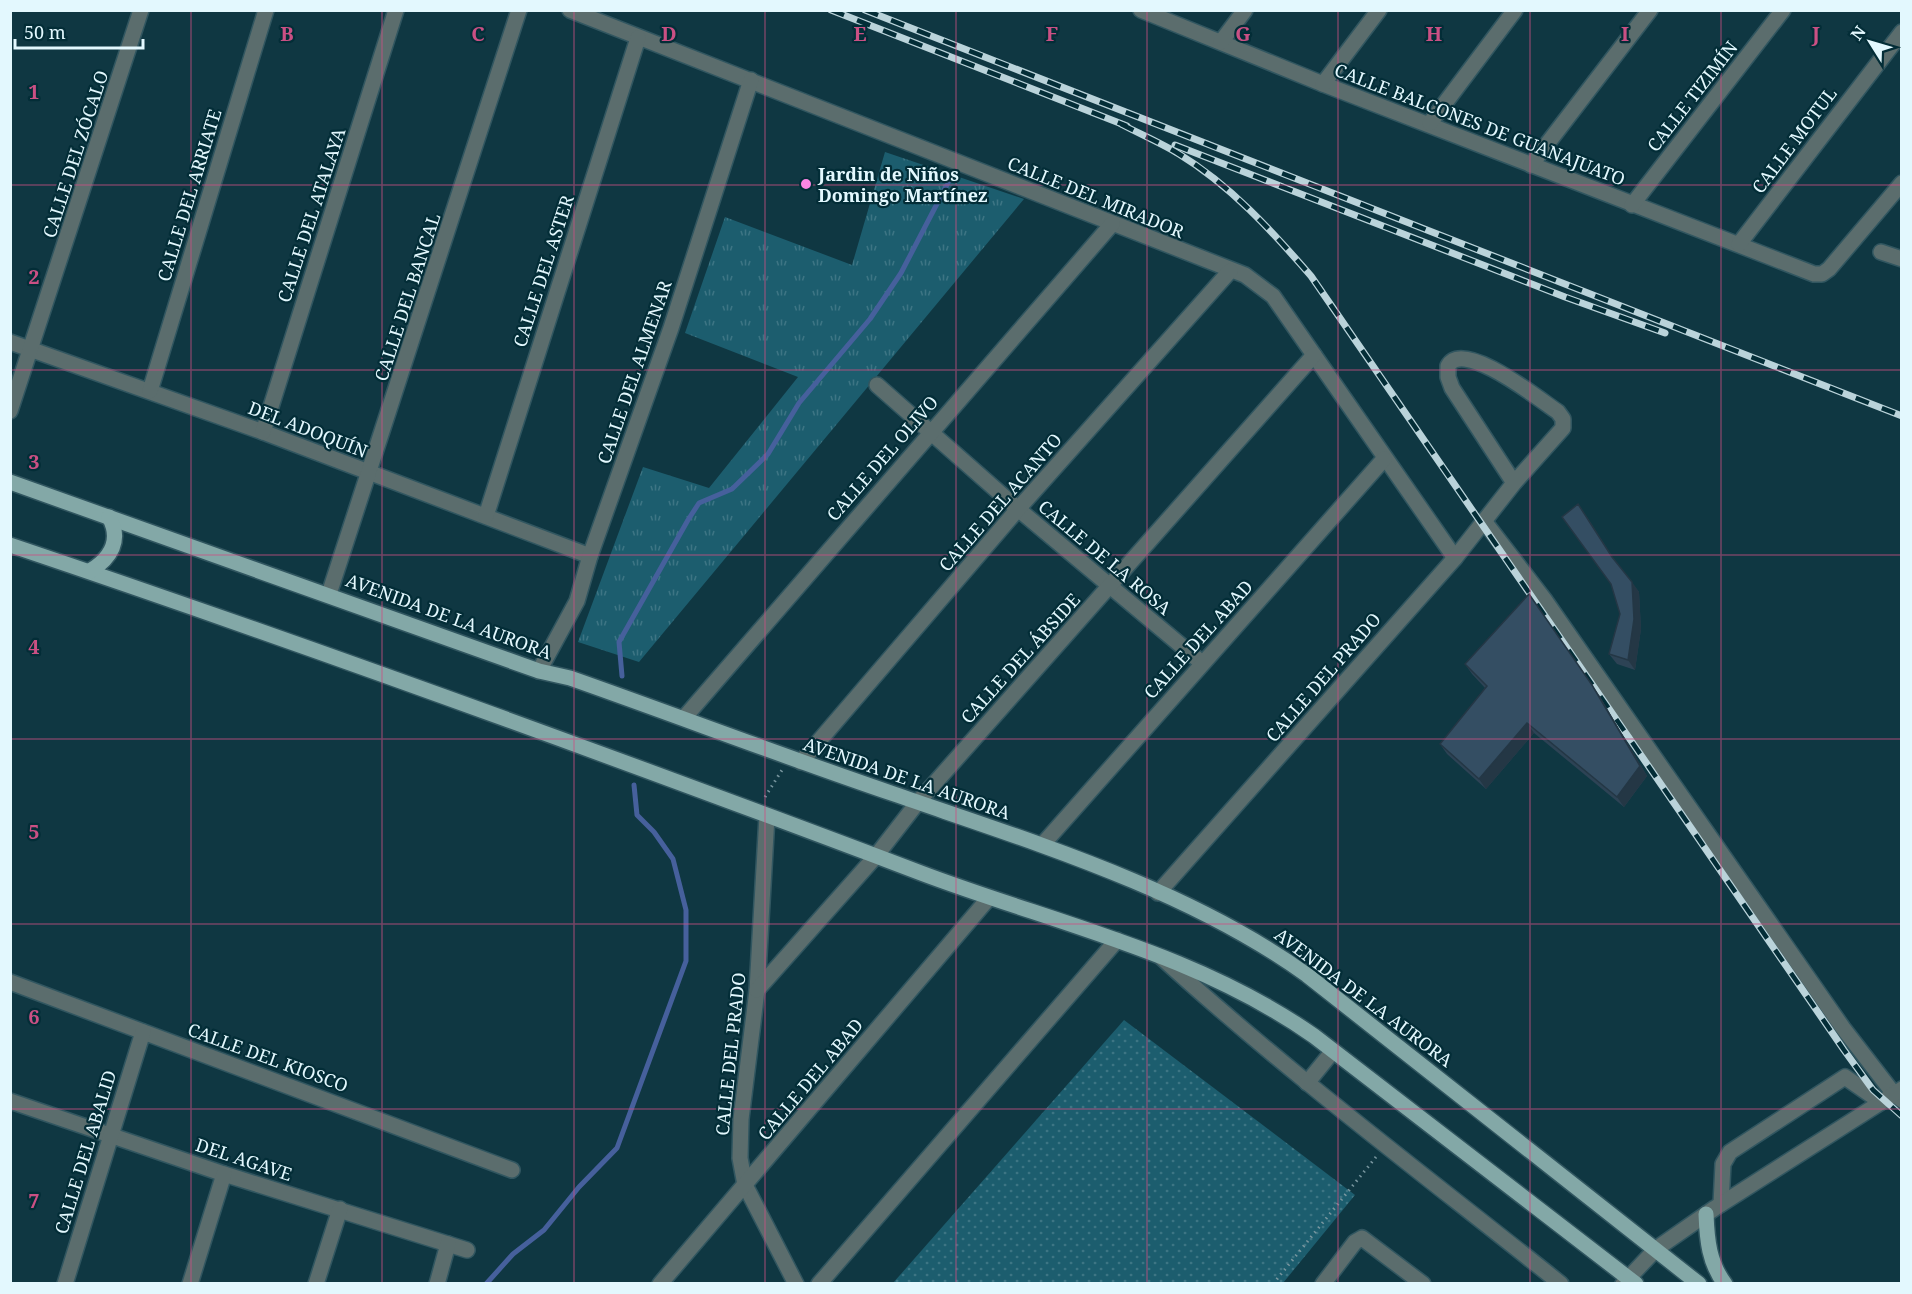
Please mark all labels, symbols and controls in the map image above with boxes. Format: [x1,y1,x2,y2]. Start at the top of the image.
scale bar [15,12,142,50]
north arrow [1840,12,1900,72]
text: 50 m [24,20,66,44]
text: B [280,20,294,47]
text: C [471,20,485,47]
text: D [661,20,677,47]
text: E [853,20,867,47]
text: F [1046,20,1058,47]
text: G [1235,20,1251,47]
text: H [1426,20,1442,47]
text: I [1621,20,1629,47]
text: J [1811,20,1820,47]
text: N [1845,21,1871,45]
street label: CALLE TIZIMÍN [1641,36,1743,156]
street label: CALLE BALCONES DE GUANAJUATO [1331,57,1629,191]
street label: CALLE DEL ZÓCALO [37,67,113,241]
text: 1 [28,78,40,105]
street label: CALLE MOTUL [1746,82,1842,198]
street label: CALLE DEL ARRIATE [151,106,227,284]
street label: CALLE DEL ATALAYA [271,125,351,305]
street label: CALLE DEL MIRADOR [1004,151,1188,244]
place label: Jardin de Niños Domingo Martínez [817,162,988,207]
marker: Jardin de Niños Domingo Martínez [799,177,813,191]
street label: CALLE DEL ASTER [507,192,579,350]
street label: CALLE DEL BANCAL [369,210,445,384]
text: 2 [28,263,40,290]
street label: CALLE DEL ALMENAR [591,277,677,467]
street label: CALLE DEL OLIVO [821,390,943,526]
street label: DEL ADOQUÍN [245,395,371,463]
street label: CALLE DEL ACANTO [933,428,1067,576]
text: 3 [28,448,40,475]
street label: CALLE DE LA ROSA [1033,494,1177,620]
street label: AVENIDA DE LA AURORA [343,568,555,665]
street label: CALLE DEL ABAD [1138,574,1258,704]
street label: CALLE DEL ÁBSIDE [955,588,1085,728]
street label: CALLE DEL PRADO [1260,607,1386,747]
text: 4 [28,633,40,660]
street label: AVENIDA DE LA AURORA [800,731,1014,825]
text: 5 [28,818,40,845]
street label: AVENIDA DE LA AURORA [1270,922,1458,1072]
street label: CALLE DEL PRADO [709,971,751,1137]
text: 6 [28,1003,40,1030]
street label: CALLE DEL ABAD [752,1013,868,1145]
street label: CALLE DEL KIOSCO [184,1017,352,1097]
street label: CALLE DEL ABALID [49,1067,121,1237]
street label: DEL AGAVE [193,1132,295,1186]
text: 7 [28,1187,40,1214]

